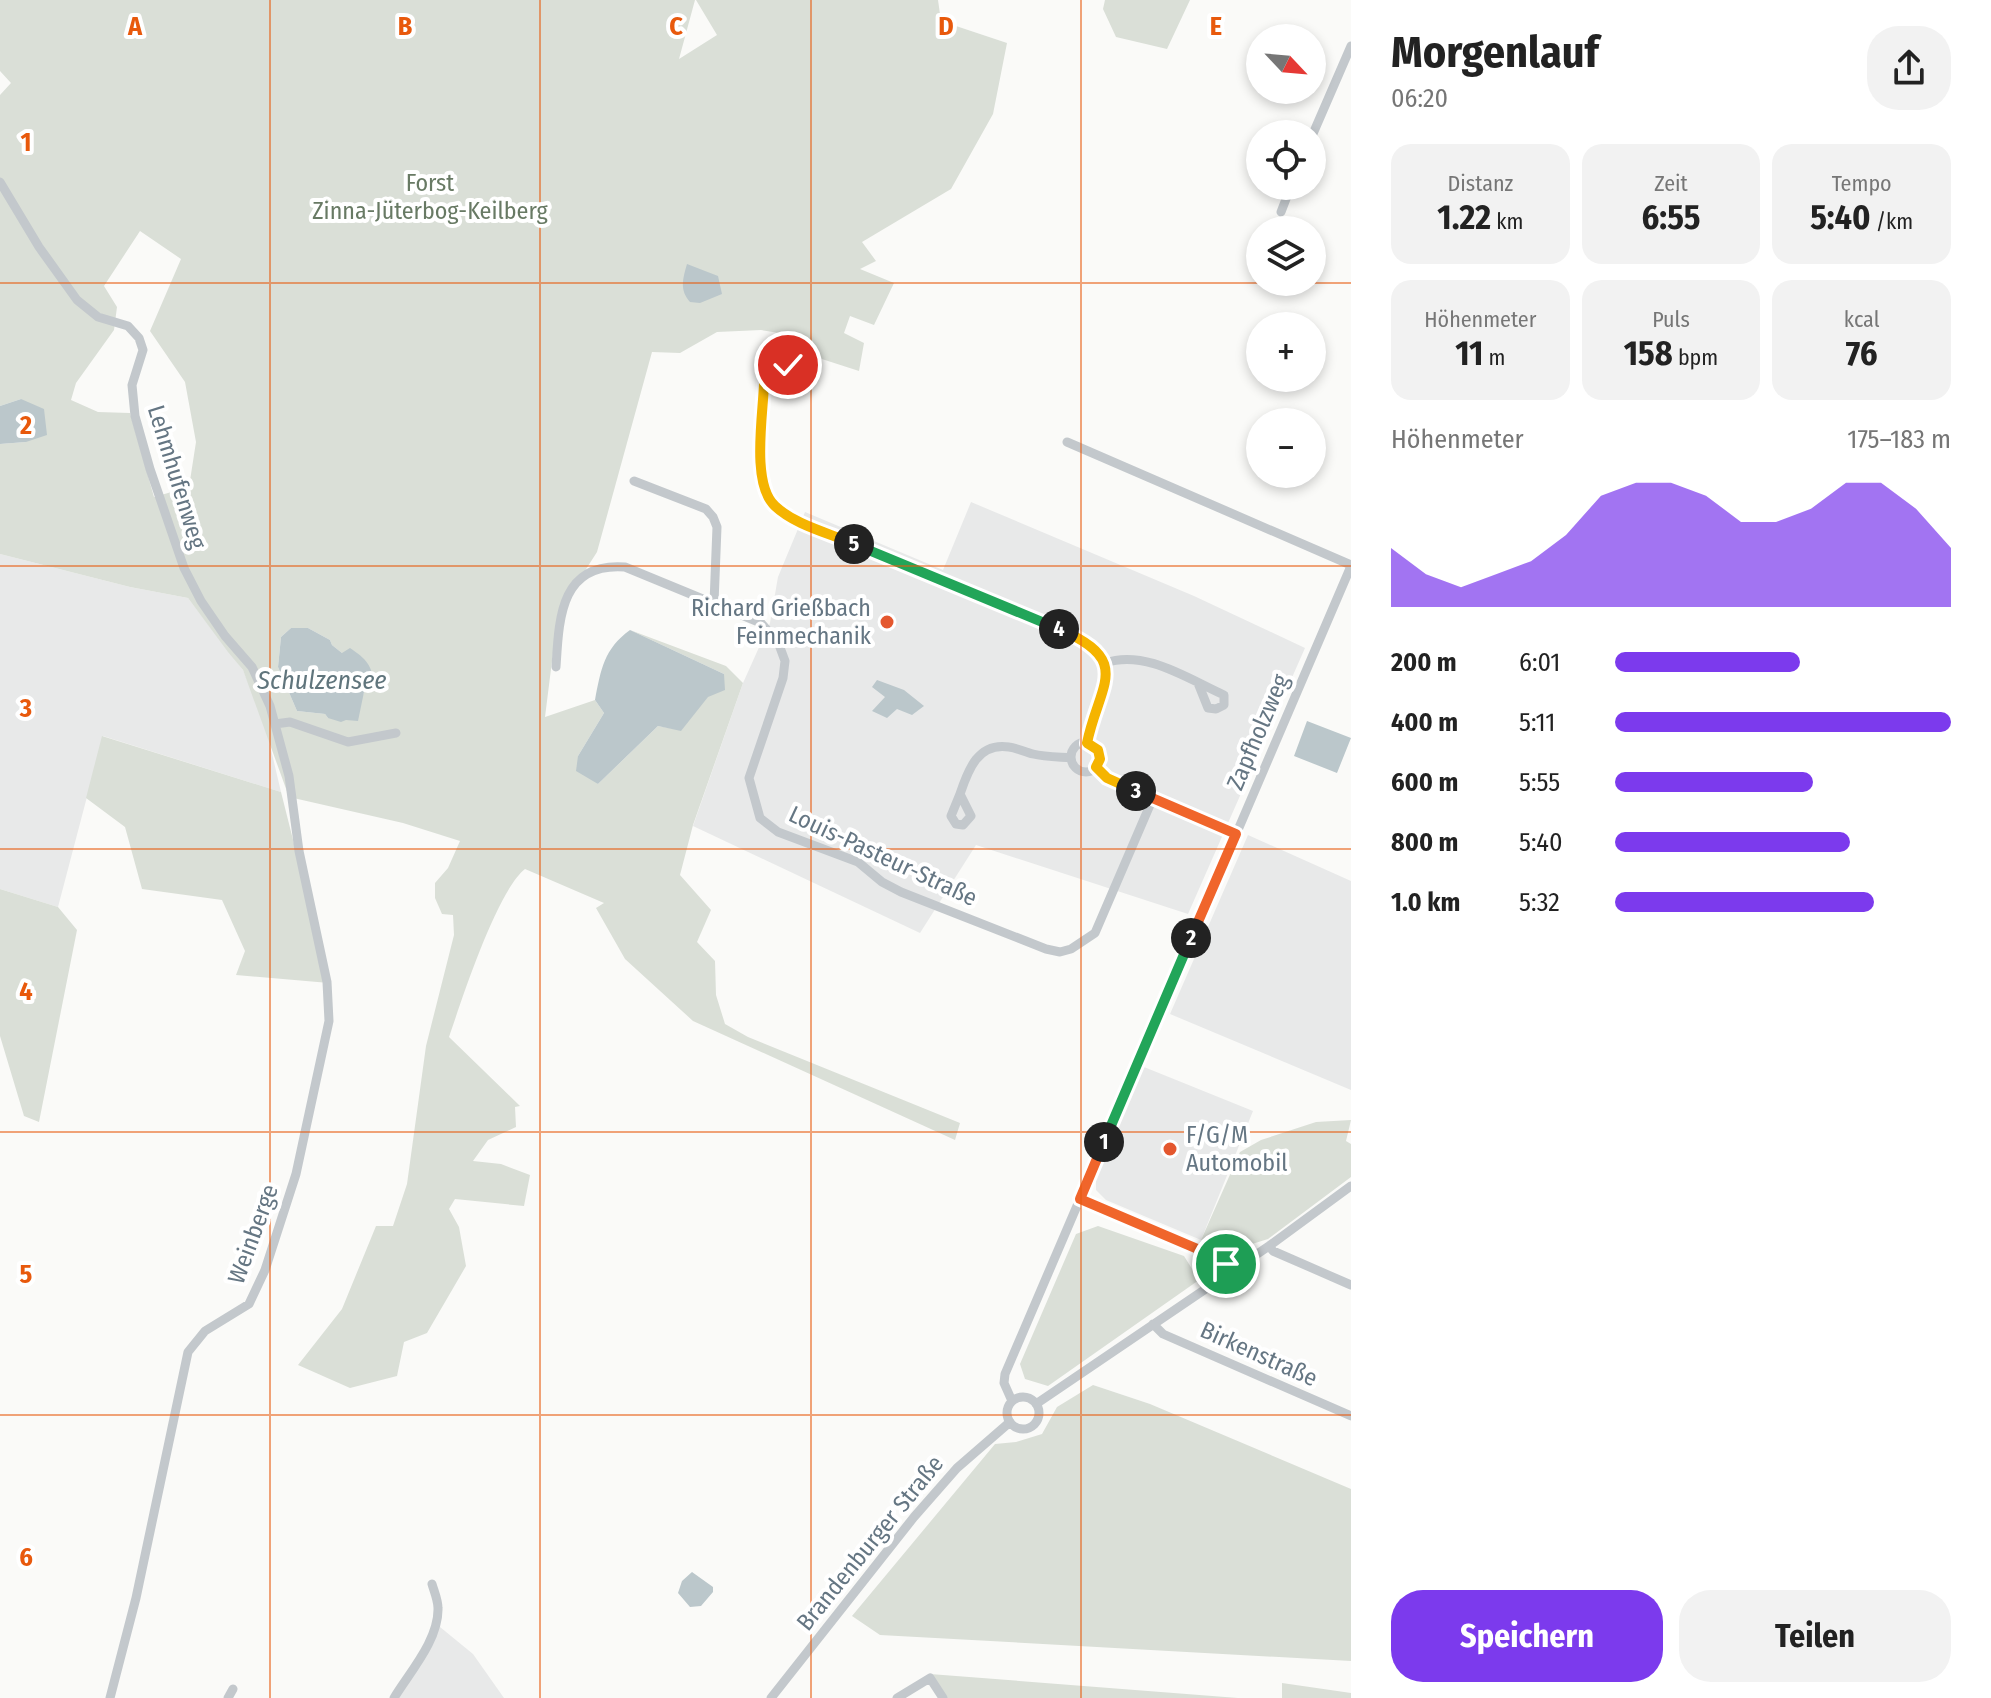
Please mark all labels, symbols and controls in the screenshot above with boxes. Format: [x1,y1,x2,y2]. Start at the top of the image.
text: A [127,11,143,42]
text: B [398,11,413,42]
text: C [669,11,683,42]
text: D [938,11,954,42]
text: E [1210,11,1222,42]
north arrow [1246,24,1326,104]
map controls [1246,24,1326,488]
text: Morgenlauf [1391,26,1599,79]
button: share [1867,26,1951,110]
text: 06:20 [1391,83,1448,114]
button: locate [1246,120,1326,200]
text: 1 [21,127,32,158]
park label: Forst Zinna-Jüterbog-Keilberg [312,169,548,225]
text: Distanz [1447,170,1513,197]
text: Zeit [1654,170,1688,197]
text: Tempo [1832,170,1892,197]
text: 1.22 [1437,197,1491,238]
text: 6:55 [1641,197,1701,238]
text: 5:40 [1810,197,1871,238]
text: km [1491,208,1523,235]
text: /km [1871,208,1913,235]
button: layers [1246,216,1326,296]
text: Höhenmeter [1424,306,1536,333]
text: Puls [1652,306,1690,333]
text: kcal [1844,306,1879,333]
button: + [1246,312,1326,392]
pin [754,331,822,399]
text: 11 [1455,333,1483,374]
text: 158 [1624,333,1673,374]
text: 76 [1846,333,1877,374]
icon: check [766,343,810,387]
text: m [1483,344,1505,371]
text: bpm [1673,344,1718,371]
street label: Lehmhufenweg [142,402,212,553]
button: − [1246,408,1326,488]
text: 2 [19,410,32,441]
text: Höhenmeter [1391,424,1524,455]
text: 175–183 m [1847,424,1951,455]
pin: 5 [834,524,874,564]
text: 5 [849,530,859,557]
place label: Richard Grießbach Feinmechanik [691,594,872,650]
pin: 4 [1039,609,1079,649]
marker: Richard Grießbach Feinmechanik [878,613,896,631]
text: 4 [1053,615,1065,642]
text: 200 m [1391,647,1457,678]
text: 6:01 [1519,647,1560,678]
water label: Schulzensee [256,665,387,696]
street label: Zapfholzweg [1221,669,1295,794]
text: 3 [19,693,32,724]
text: 400 m [1391,707,1458,738]
text: 5:11 [1519,707,1555,738]
text: 600 m [1391,767,1458,798]
text: 5:55 [1519,767,1560,798]
pin: 3 [1116,771,1156,811]
text: 3 [1131,777,1141,804]
street label: Louis-Pasteur-Straße [784,800,982,912]
text: 800 m [1391,827,1458,858]
text: 5:40 [1519,827,1562,858]
text: 1.0 km [1391,887,1460,918]
text: 5:32 [1519,887,1560,918]
pin: 2 [1171,918,1211,958]
text: 2 [1186,924,1196,951]
text: 4 [19,976,33,1007]
place label: F/G/M Automobil [1186,1121,1288,1177]
pin: 1 [1084,1122,1124,1162]
text: 1 [1099,1128,1109,1155]
marker: F/G/M Automobil [1161,1140,1179,1158]
street label: Weinberge [222,1180,284,1288]
pin [1192,1230,1260,1298]
icon: arrive [1204,1242,1248,1286]
text: 5 [20,1259,33,1290]
street label: Birkenstraße [1196,1316,1322,1392]
street label: Brandenburger Straße [791,1450,949,1636]
text: 6 [19,1542,33,1573]
button: Speichern [1391,1590,1663,1682]
button: Teilen [1679,1590,1951,1682]

